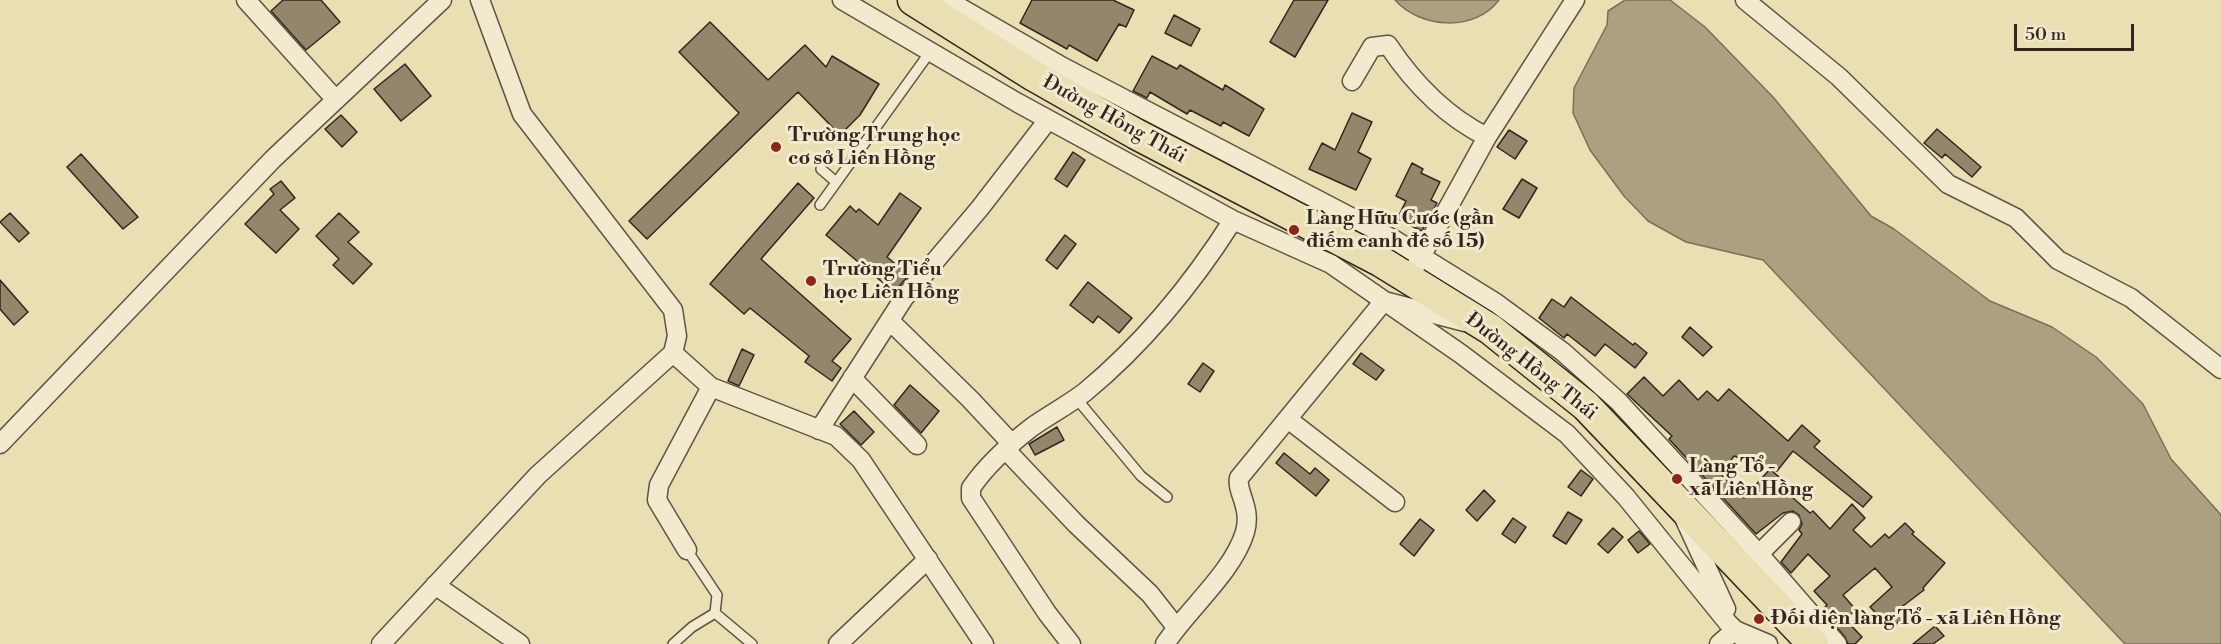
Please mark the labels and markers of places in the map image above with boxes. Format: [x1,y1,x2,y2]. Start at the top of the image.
place label: Trường Trung học cơ sở Liên Hồng [788,124,961,171]
marker: Trường Trung học cơ sở Liên Hồng [769,140,783,154]
place label: Làng Hữu Cước (gần điếm canh đê số 15) [1306,207,1494,254]
marker: Làng Hữu Cước (gần điếm canh đê số 15) [1287,223,1301,237]
place label: Trường Tiểu học Liên Hồng [823,258,959,305]
marker: Trường Tiểu học Liên Hồng [804,274,818,288]
place label: Làng Tổ - xã Liên Hồng [1689,455,1813,502]
marker: Làng Tổ - xã Liên Hồng [1670,472,1684,486]
place label: Đối diện làng Tổ - xã Liên Hồng [1771,607,2060,631]
marker: Đối diện làng Tổ - xã Liên Hồng [1752,612,1766,626]

